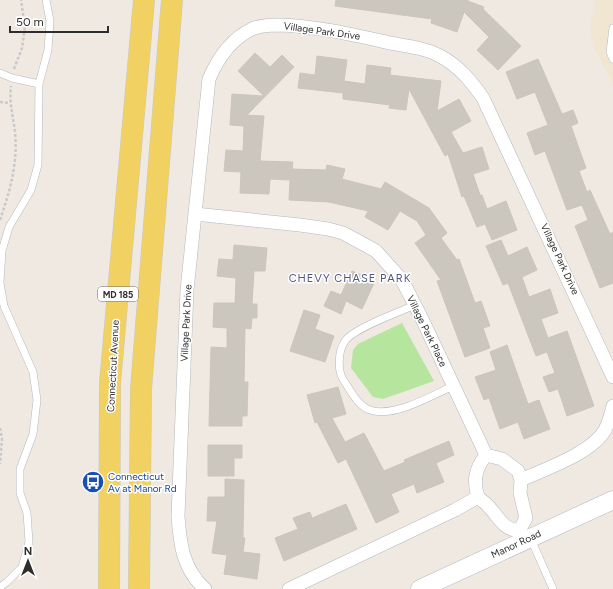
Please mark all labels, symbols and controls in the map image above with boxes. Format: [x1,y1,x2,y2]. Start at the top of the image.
scale bar [10,8,108,34]
text: 50 m [16,15,44,29]
street label: Village Park Drive [283,19,362,43]
street label: Village Park Drive [538,221,582,297]
district label: CHEVY CHASE PARK [289,272,411,285]
street label: Village Park Drive [177,284,195,362]
road number: MD 185 [98,287,138,301]
street label: Village Park Place [404,293,450,369]
street label: Connecticut Avenue [104,319,122,412]
bus stop icon: Connecticut Av at Manor Rd [80,469,106,495]
place label: Connecticut Av at Manor Rd [108,470,177,495]
street label: Manor Road [489,527,543,561]
north arrow [8,541,48,581]
text: N [24,545,32,558]

